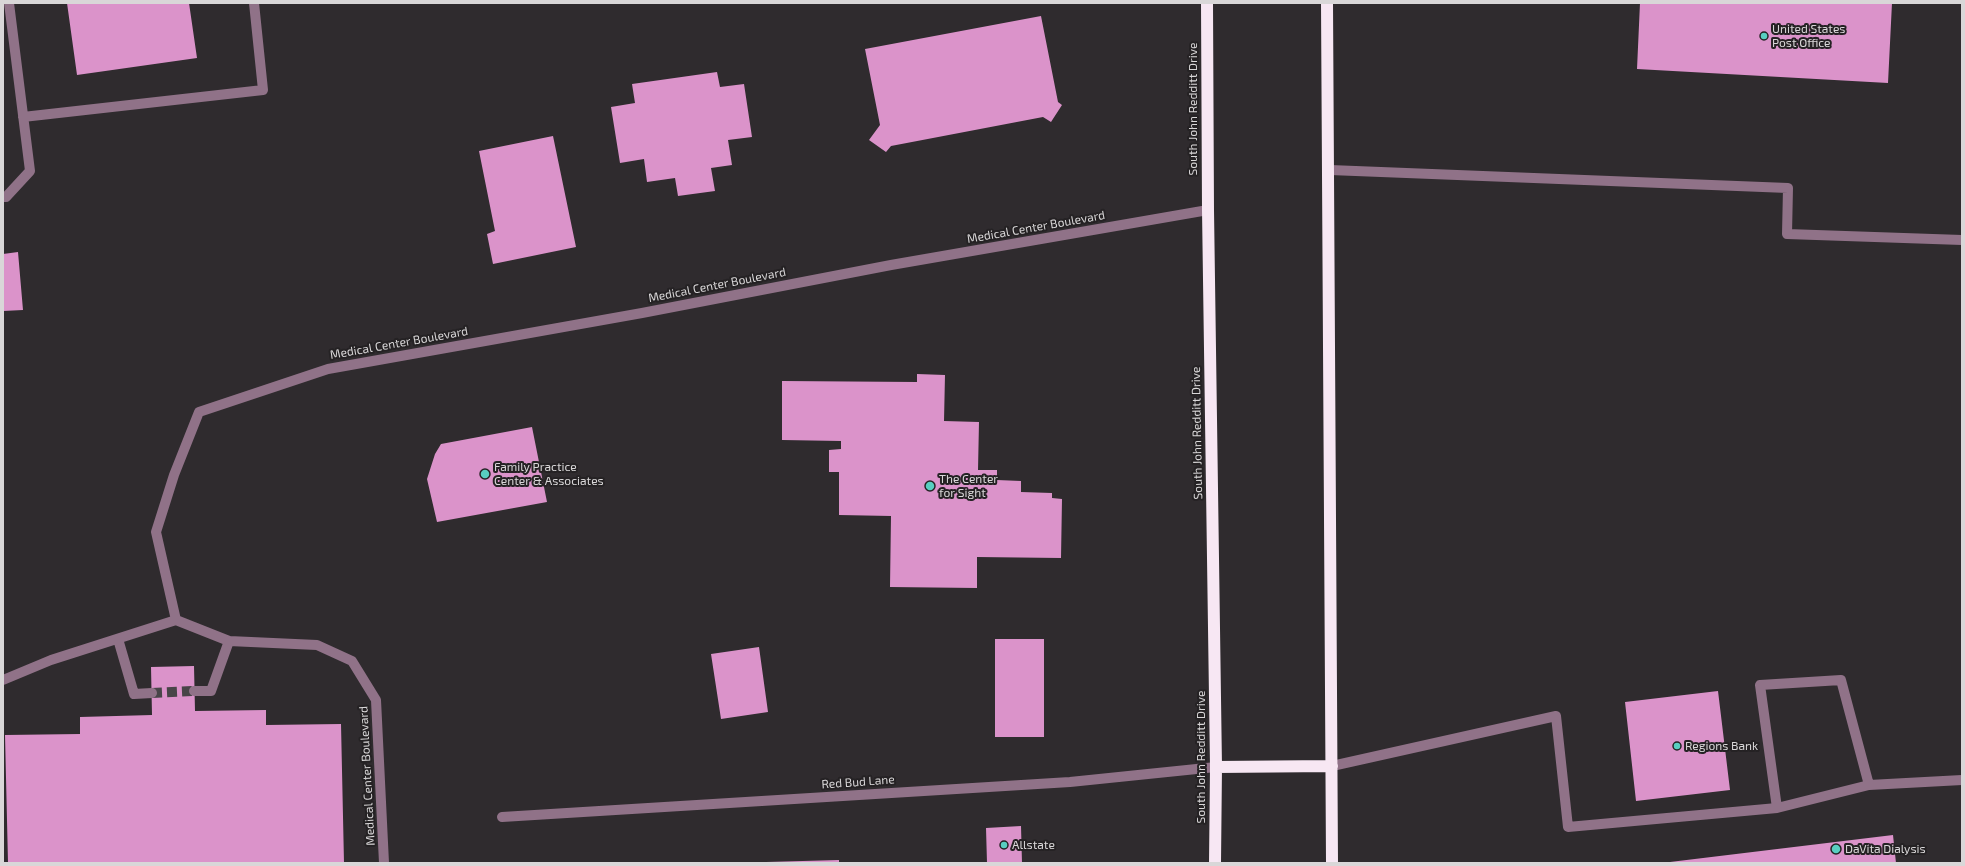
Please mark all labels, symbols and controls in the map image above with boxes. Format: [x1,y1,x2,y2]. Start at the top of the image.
place label: United States Post Office [1772,22,1845,50]
marker: United States Post Office [1759,31,1769,41]
street label: South John Redditt Drive [1186,43,1200,175]
street label: Medical Center Boulevard [966,208,1106,246]
street label: Medical Center Boulevard [647,265,787,305]
street label: Medical Center Boulevard [329,324,469,362]
street label: South John Redditt Drive [1189,366,1205,500]
place label: Family Practice Center & Associates [494,460,604,488]
marker: Family Practice Center & Associates [479,468,491,480]
place label: The Center for Sight [939,472,998,500]
marker: The Center for Sight [924,480,936,492]
street label: South John Redditt Drive [1194,691,1208,823]
street label: Medical Center Boulevard [356,706,378,846]
place label: Regions Bank [1685,739,1758,753]
marker: Regions Bank [1672,741,1682,751]
street label: Red Bud Lane [821,772,895,792]
place label: Allstate [1012,838,1055,852]
marker: Allstate [999,840,1009,850]
place label: DaVita Dialysis [1845,842,1926,856]
marker: DaVita Dialysis [1830,843,1842,855]

